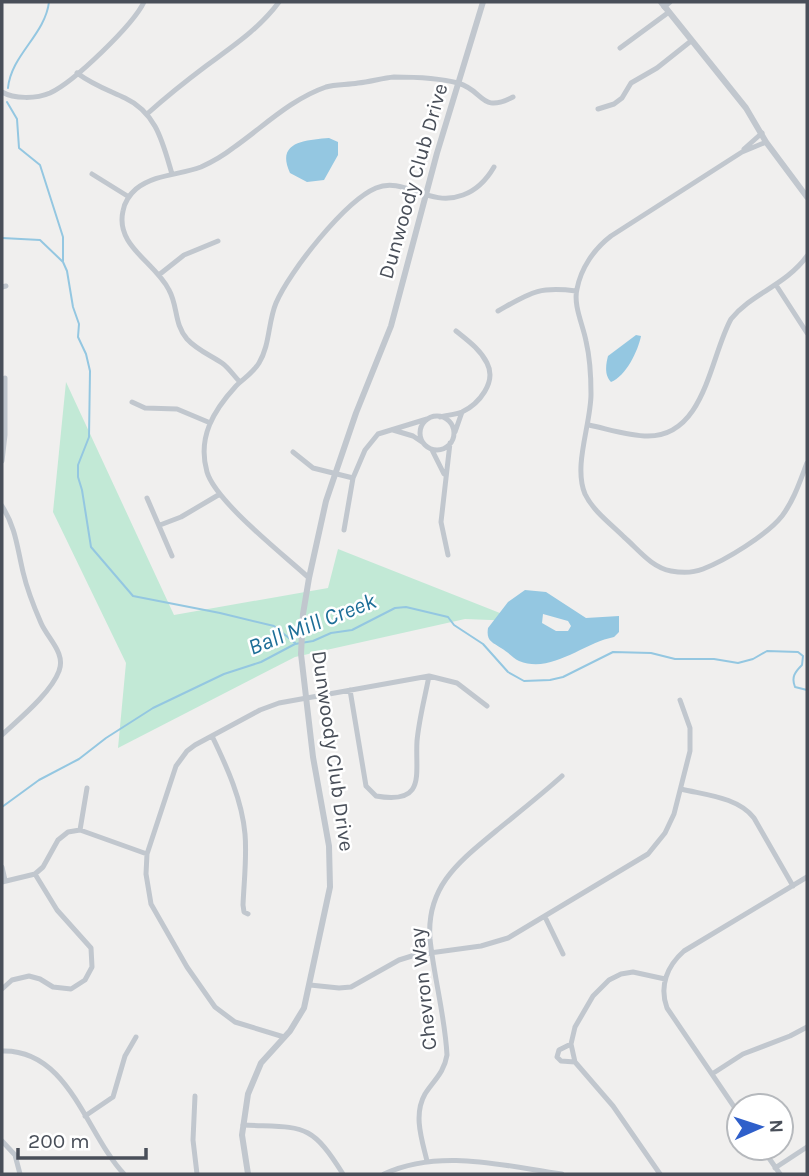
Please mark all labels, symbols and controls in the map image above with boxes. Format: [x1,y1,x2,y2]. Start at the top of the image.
street label: Dunwoody Club Drive [374,80,452,282]
water label: Ball Mill Creek [244,587,380,661]
street label: Dunwoody Club Drive [307,649,359,853]
street label: Chevron Way [405,926,441,1051]
north arrow [725,1092,795,1162]
scale bar [18,1116,145,1160]
text: N [765,1119,787,1134]
text: 200 m [28,1129,90,1153]

